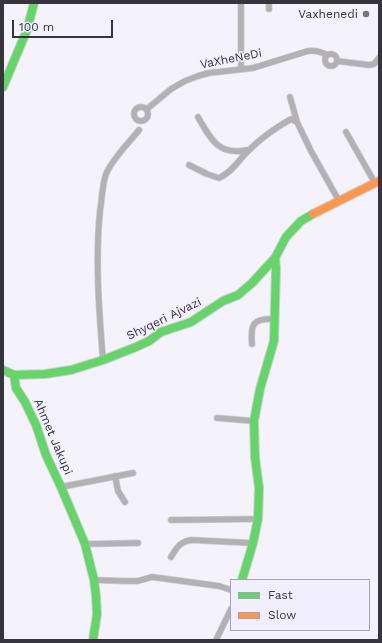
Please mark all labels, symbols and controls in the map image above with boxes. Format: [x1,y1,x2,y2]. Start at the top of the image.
place label: Vaxhenedi [298,7,358,21]
marker: Vaxhenedi [361,9,371,19]
scale bar [14,12,115,38]
text: 100 m [19,20,54,34]
street label: VaXheNeDi [199,46,263,72]
street label: Shyqeri Ajvazi [124,295,204,343]
street label: Ahmet Jakupi [31,397,75,477]
legend [230,579,370,631]
text: Fast [268,588,293,602]
text: Slow [268,608,296,622]

